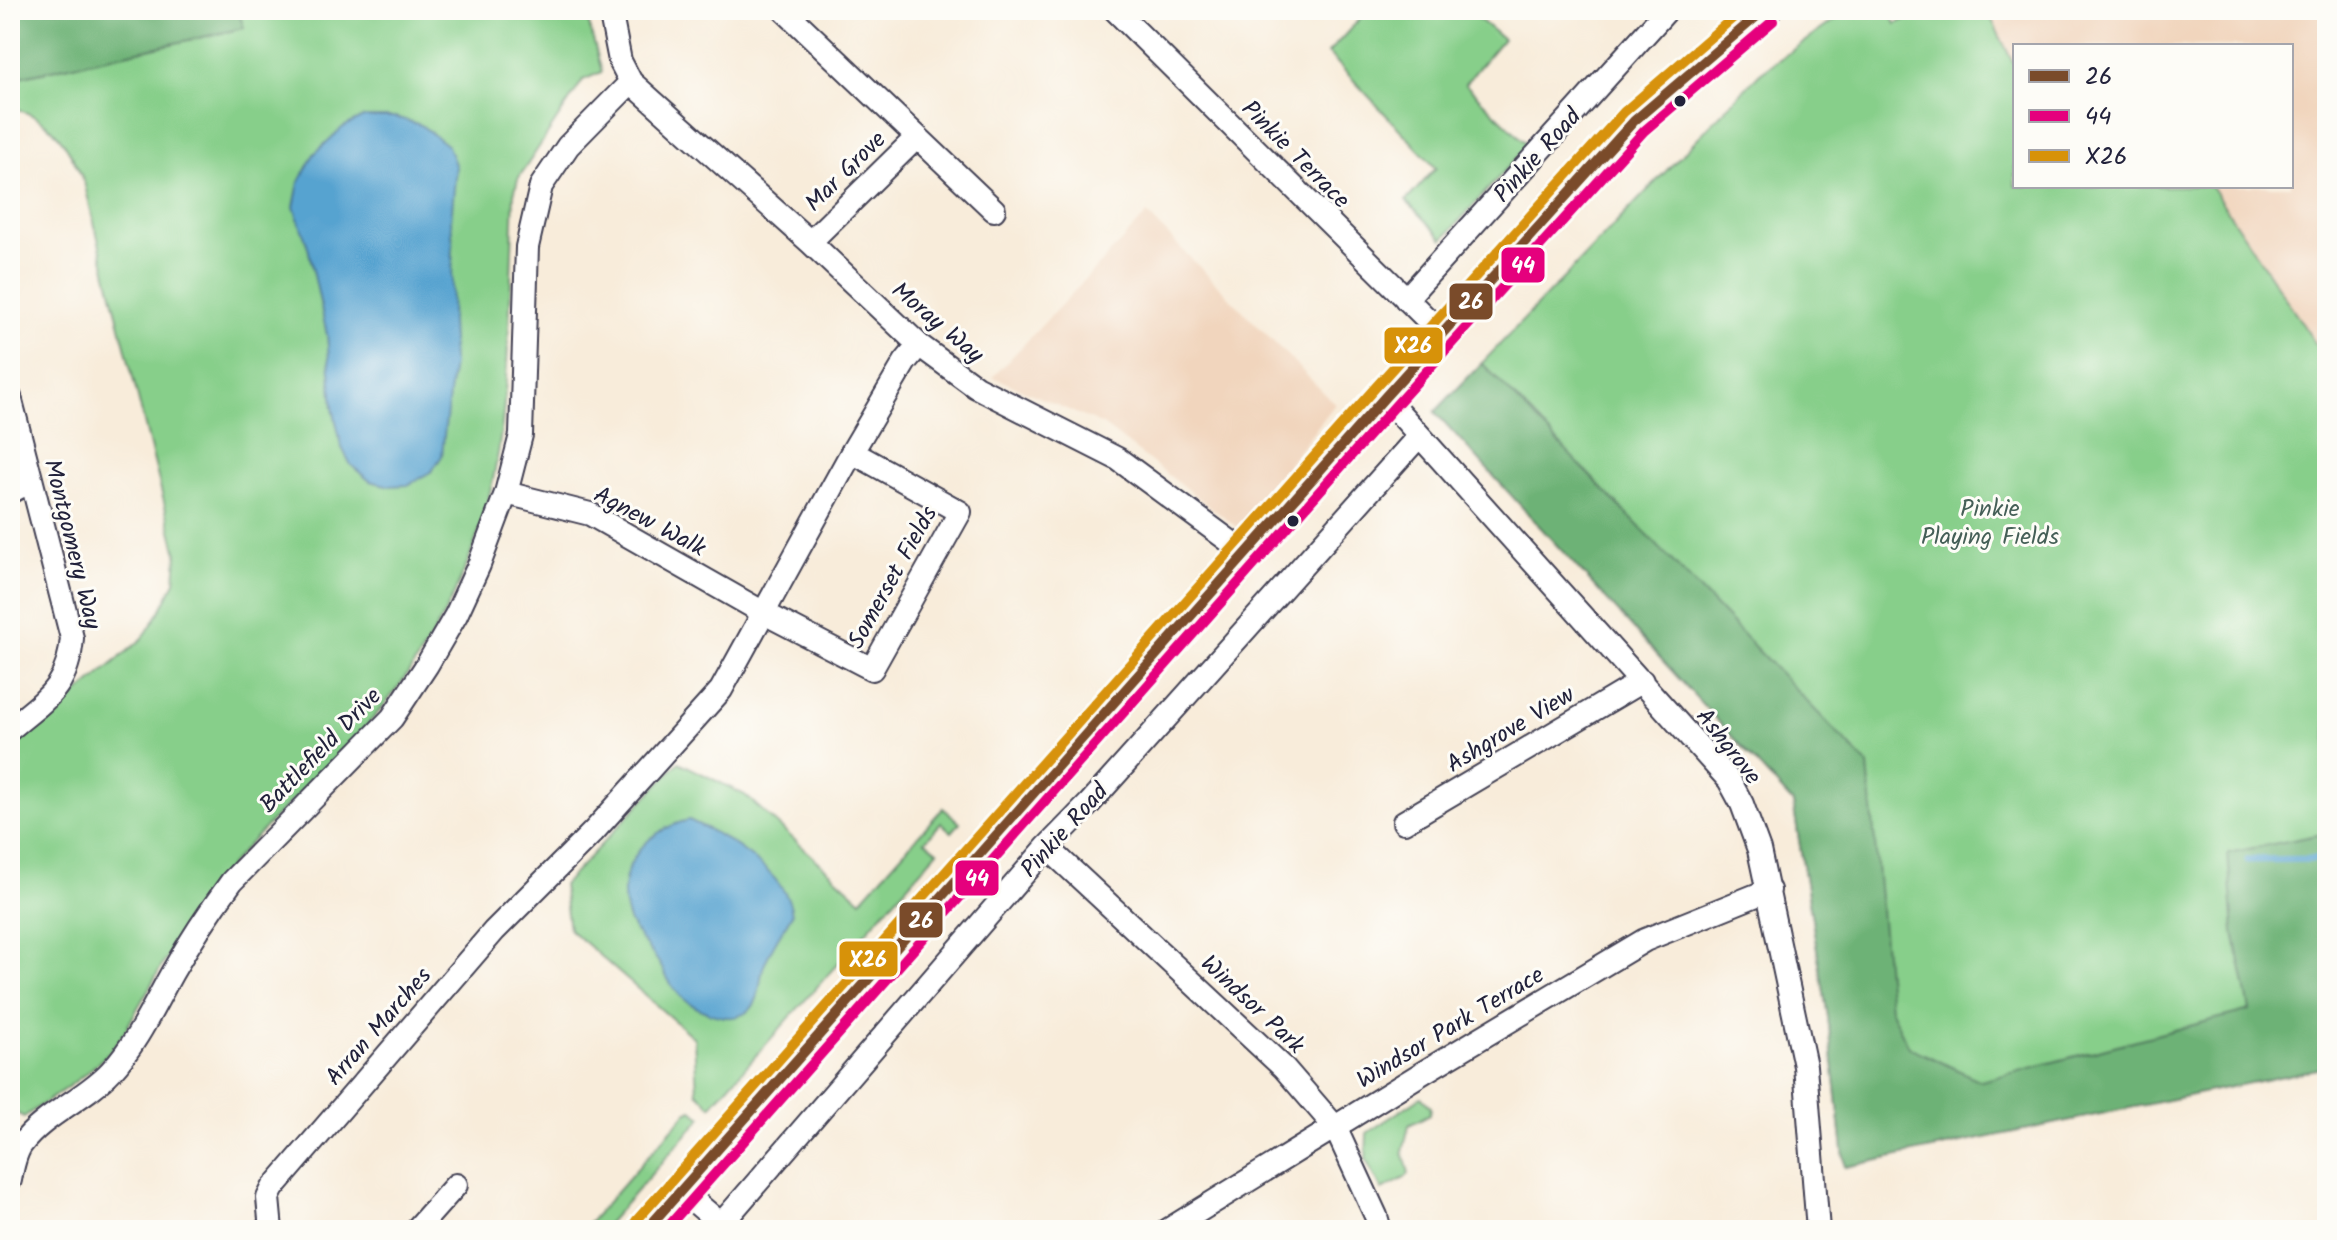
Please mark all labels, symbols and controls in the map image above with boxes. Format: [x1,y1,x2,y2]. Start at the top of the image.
legend [2013,44,2293,188]
text: 26 [2085,58,2112,97]
street label: Pinkie Terrace [1231,91,1359,219]
unlabelled marker [1672,93,1688,109]
text: 44 [2085,98,2111,137]
street label: Pinkie Road [1484,99,1592,213]
street label: Mar Grove [796,122,896,222]
text: X26 [2085,138,2127,177]
line badge: 44 [1500,246,1546,284]
text: 44 [1511,250,1535,285]
street label: Moray Way [882,272,993,374]
line badge: 26 [1448,282,1494,321]
text: 26 [1459,286,1483,321]
line badge: X26 [1383,326,1444,365]
text: X26 [1393,330,1432,365]
street label: Montgomery Way [32,455,112,634]
street label: Agnew Walk [586,476,713,569]
park label: Pinkie Playing Fields [1921,490,2059,557]
street label: Somerset Fields [838,499,949,657]
unlabelled marker [1285,513,1301,529]
street label: Ashgrove View [1439,676,1583,784]
street label: Battlefield Drive [250,679,392,823]
street label: Ashgrove [1685,700,1771,794]
street label: Pinkie Road [1011,774,1119,888]
line badge: 44 [954,859,1000,897]
text: 44 [965,863,989,898]
line badge: 26 [898,901,944,939]
text: 26 [909,905,933,940]
line badge: X26 [838,940,899,978]
text: X26 [848,944,887,979]
street label: Windsor Park [1191,946,1314,1065]
street label: Windsor Park Terrace [1349,957,1552,1100]
street label: Arran Marches [316,959,442,1095]

